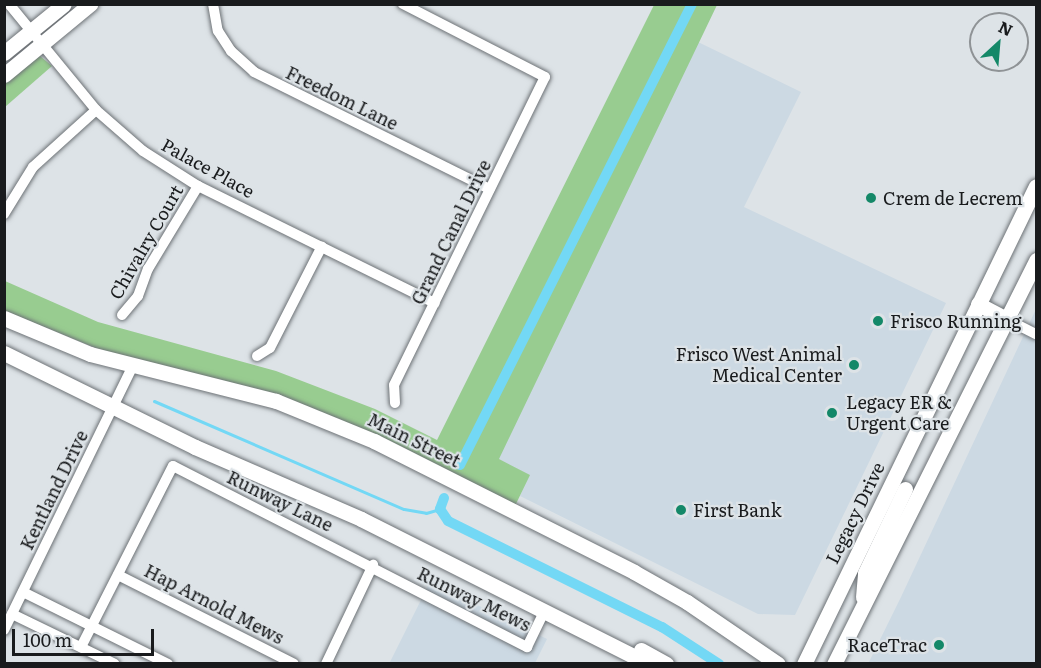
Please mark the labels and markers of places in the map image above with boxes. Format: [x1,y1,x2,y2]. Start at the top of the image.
place label: Crem de Lecrem [883,187,1023,209]
marker: Crem de Lecrem [864,191,878,205]
place label: Frisco Running [890,310,1022,332]
marker: Frisco Running [871,314,885,328]
place label: Frisco West Animal Medical Center [676,344,842,386]
marker: Frisco West Animal Medical Center [847,358,861,372]
place label: Legacy ER & Urgent Care [846,392,952,434]
marker: Legacy ER & Urgent Care [823,404,841,422]
place label: First Bank [693,499,782,521]
marker: First Bank [674,503,688,517]
place label: RaceTrac [847,634,927,656]
marker: RaceTrac [932,638,946,652]

